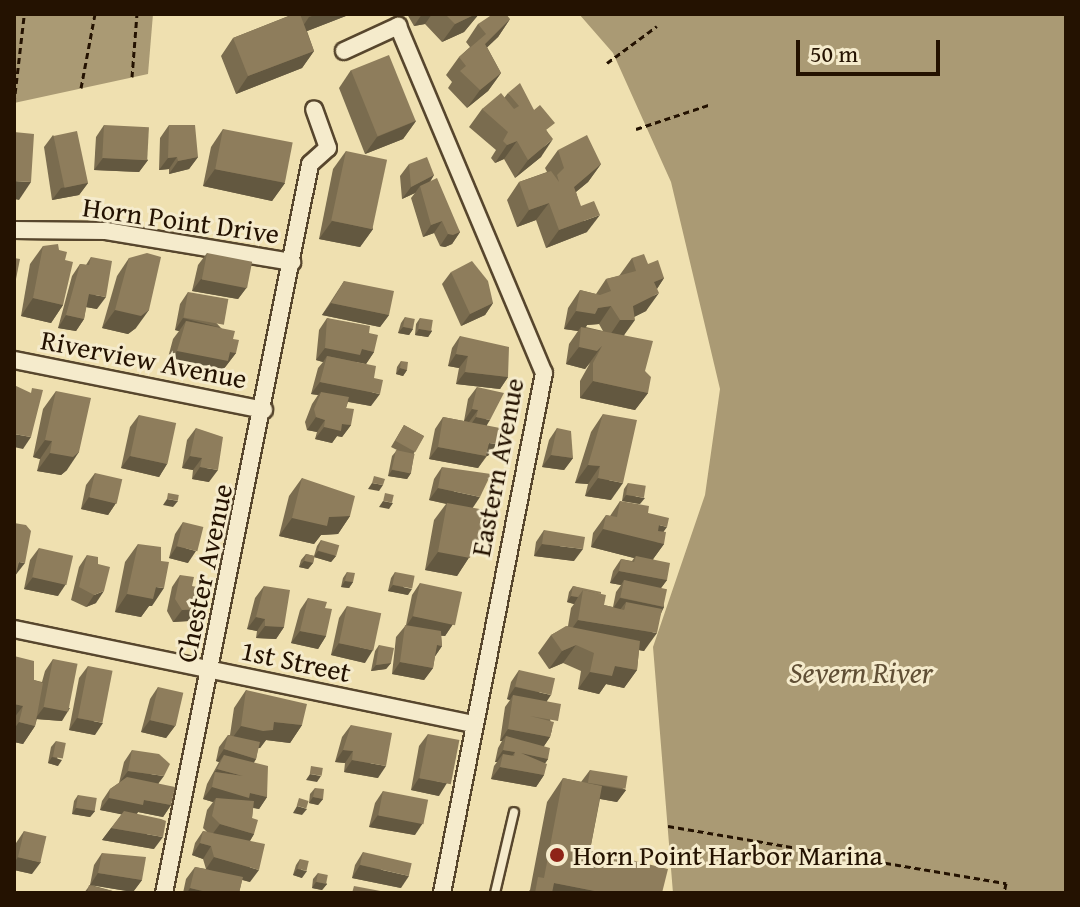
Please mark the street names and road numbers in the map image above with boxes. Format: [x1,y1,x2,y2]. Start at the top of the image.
street label: Horn Point Drive [81,190,281,250]
street label: Riverview Avenue [38,323,250,395]
street label: Eastern Avenue [463,375,531,559]
street label: Chester Avenue [169,481,239,665]
street label: 1st Street [238,633,354,689]

